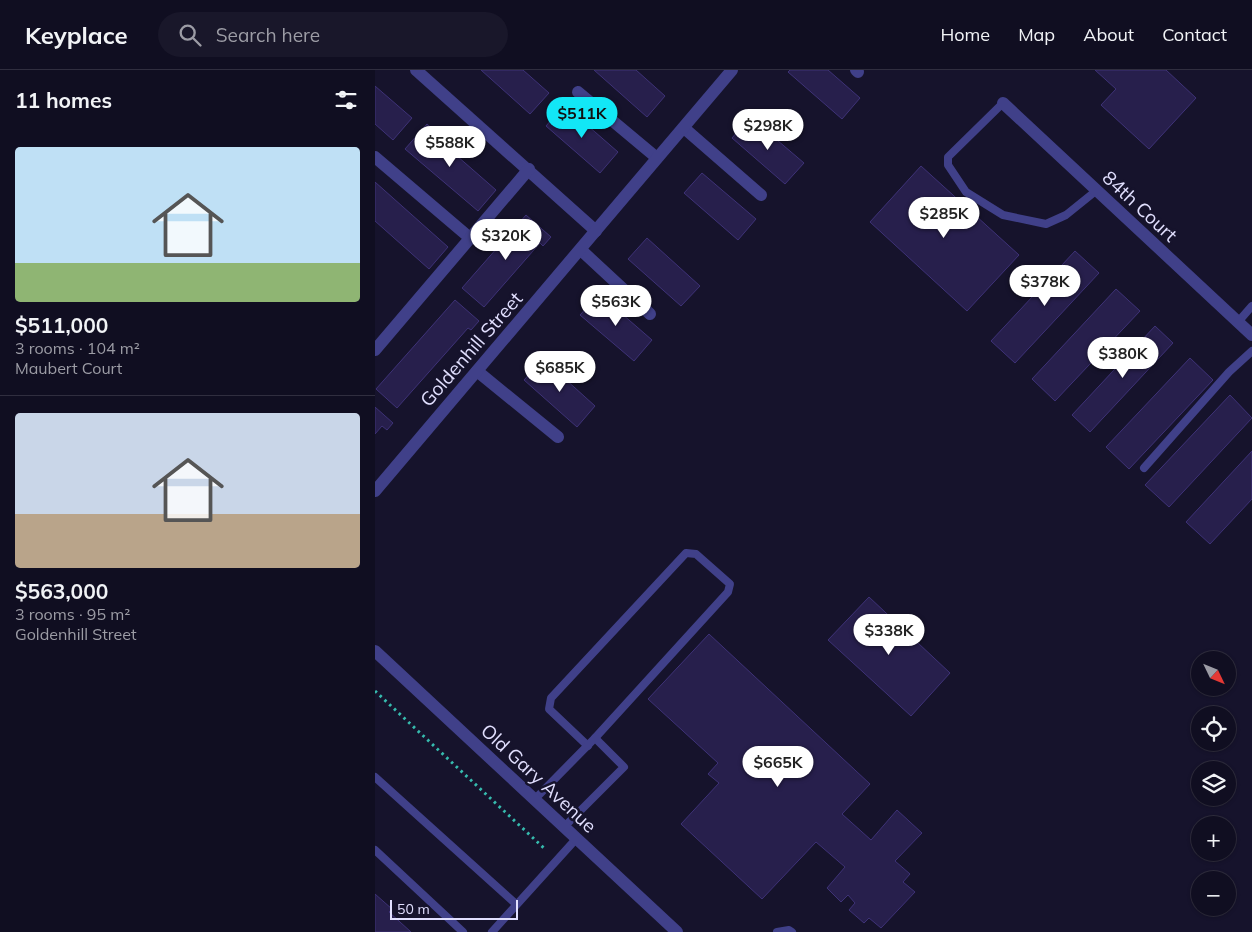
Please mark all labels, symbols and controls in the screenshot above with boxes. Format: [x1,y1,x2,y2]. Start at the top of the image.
search box [158,12,508,57]
text: Keyplace [25,20,128,50]
icon: search [176,21,204,49]
text: Search here [216,23,320,47]
text: Home [940,23,990,46]
text: Map [1018,23,1055,46]
text: About [1083,23,1134,46]
text: Contact [1162,23,1227,46]
icon: filters [332,86,360,114]
text: 11 homes [15,87,112,113]
pin: $511K [547,97,617,139]
text: $511K [557,103,607,123]
pin: $298K [733,108,803,151]
text: $298K [743,115,793,135]
pin: $588K [415,126,485,168]
text: $588K [425,132,475,152]
street label: 84th Court [1098,165,1183,247]
icon: home [143,180,233,270]
pin: $285K [909,196,979,239]
text: $285K [919,203,969,223]
pin: $320K [471,218,541,261]
text: $320K [481,225,531,245]
pin: $378K [1010,264,1080,307]
text: $378K [1020,271,1070,291]
pin: $563K [581,284,651,327]
street label: Goldenhill Street [415,286,528,411]
text: $563K [591,291,641,311]
text: $511,000 [15,312,108,338]
pin: $380K [1088,336,1158,379]
text: 3 rooms · 104 m² [15,338,140,358]
text: $380K [1098,343,1148,363]
pin: $685K [525,350,595,393]
text: $685K [535,357,585,377]
text: Maubert Court [15,358,122,378]
icon: home [143,445,233,535]
text: $563,000 [15,578,108,604]
text: 3 rooms · 95 m² [15,604,130,624]
pin: $338K [854,614,924,656]
text: $338K [864,620,914,640]
text: Goldenhill Street [15,624,137,644]
north arrow [1191,651,1236,696]
map controls [1191,651,1236,916]
button: locate [1191,706,1236,751]
street label: Old Gary Avenue [476,718,602,838]
pin: $665K [743,746,813,788]
text: $665K [753,752,803,772]
button: layers [1191,761,1236,806]
button: + [1191,816,1236,861]
button: − [1191,871,1236,916]
scale bar [390,897,517,920]
text: 50 m [397,900,430,918]

